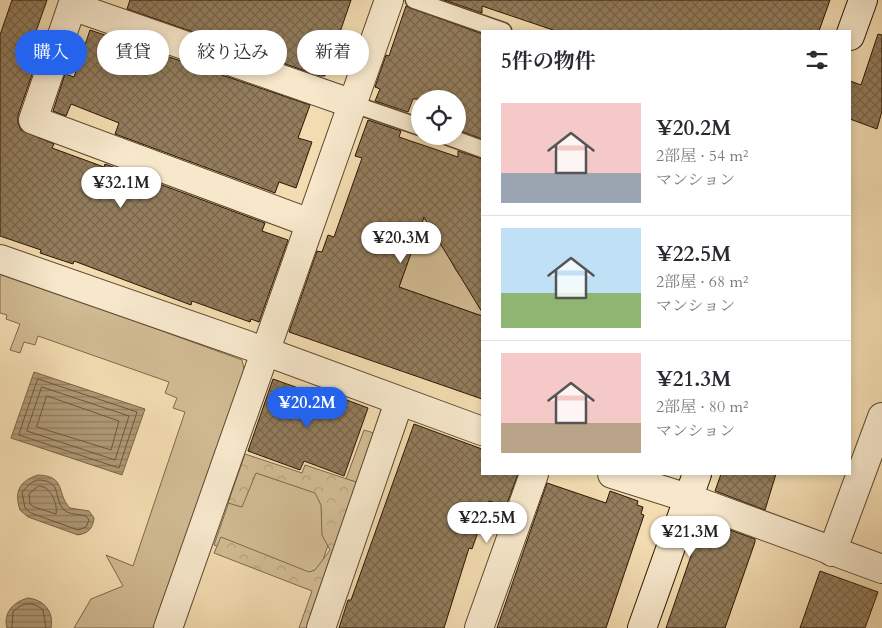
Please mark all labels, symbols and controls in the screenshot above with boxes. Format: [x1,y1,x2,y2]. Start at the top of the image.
chip: 購入 [15,30,87,75]
chip: 賃貸 [97,30,169,75]
chip: 絞り込み [179,30,287,75]
chip: 新着 [297,30,369,75]
icon: filters [803,46,831,74]
text: 5件の物件 [501,47,596,76]
map controls [411,90,466,145]
button: locate [411,90,466,145]
text: ¥20.2M [656,114,732,143]
icon: home [541,123,601,183]
text: 2部屋 · 54 m² [656,145,748,167]
pin: ¥32.1M [80,166,162,209]
text: マンション [656,169,735,191]
text: ¥32.1M [92,172,150,194]
pin: ¥20.3M [360,222,442,264]
text: ¥20.3M [372,227,430,249]
text: ¥22.5M [656,240,732,269]
icon: home [541,248,601,308]
text: 2部屋 · 68 m² [656,271,748,293]
text: マンション [656,295,735,317]
text: ¥21.3M [656,365,732,394]
icon: home [541,373,601,433]
pin: ¥20.2M [266,386,348,429]
text: ¥20.2M [278,392,336,414]
text: 2部屋 · 80 m² [656,396,748,418]
text: マンション [656,420,735,442]
pin: ¥22.5M [446,502,528,544]
text: ¥22.5M [458,507,516,529]
pin: ¥21.3M [649,516,731,558]
text: ¥21.3M [661,521,719,543]

